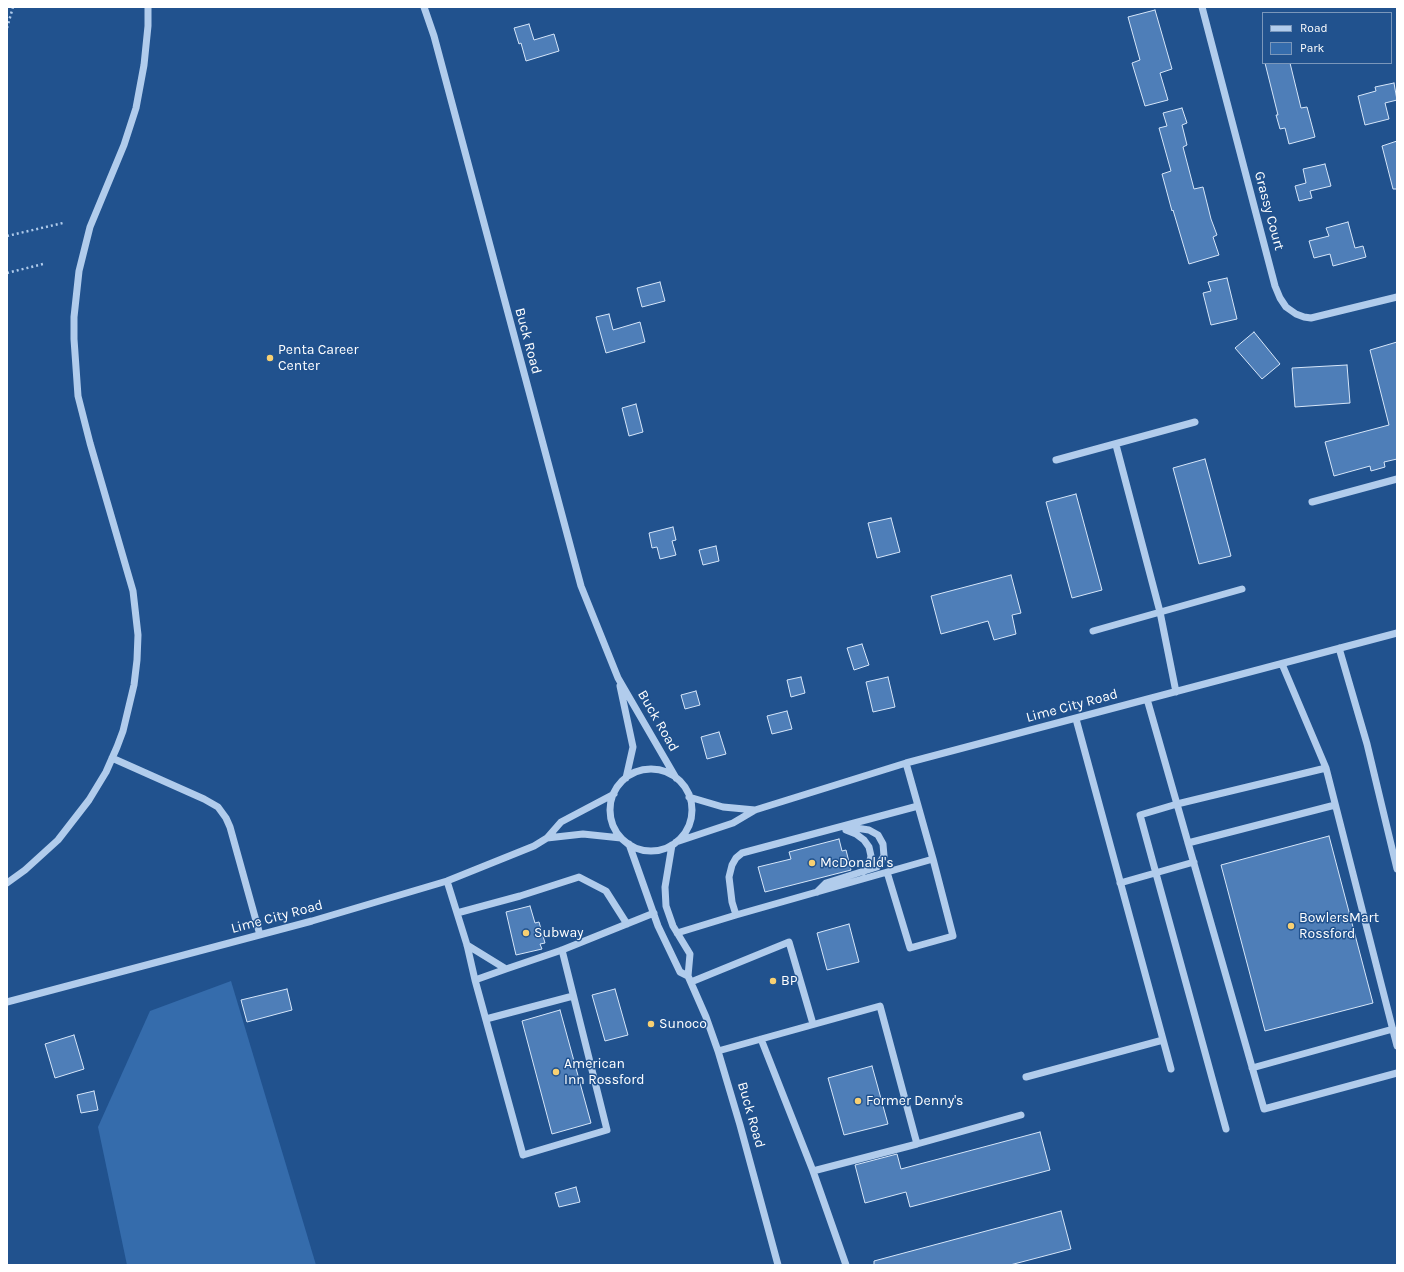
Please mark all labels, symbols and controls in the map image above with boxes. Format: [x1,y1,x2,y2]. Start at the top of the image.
legend [1262,12,1392,64]
text: Road [1300,21,1328,35]
text: Park [1300,41,1324,55]
street label: Grassy Court [1250,170,1288,252]
street label: Buck Road [511,306,545,376]
place label: Penta Career Center [278,342,358,374]
marker: Penta Career Center [265,353,275,363]
street label: Lime City Road [1024,686,1120,726]
street label: Buck Road [634,687,682,755]
place label: McDonald's [820,855,894,871]
marker: McDonald's [807,858,817,868]
street label: Lime City Road [229,897,325,937]
place label: BowlersMart Rossford [1299,910,1379,942]
marker: BowlersMart Rossford [1286,921,1296,931]
place label: Subway [534,925,584,941]
marker: Subway [521,928,531,938]
place label: BP [781,973,797,989]
marker: BP [768,976,778,986]
place label: Sunoco [659,1016,707,1032]
marker: Sunoco [646,1019,656,1029]
place label: American Inn Rossford [564,1056,644,1088]
marker: American Inn Rossford [551,1067,561,1077]
street label: Buck Road [734,1080,768,1150]
place label: Former Denny's [866,1093,963,1109]
marker: Former Denny's [853,1096,863,1106]

